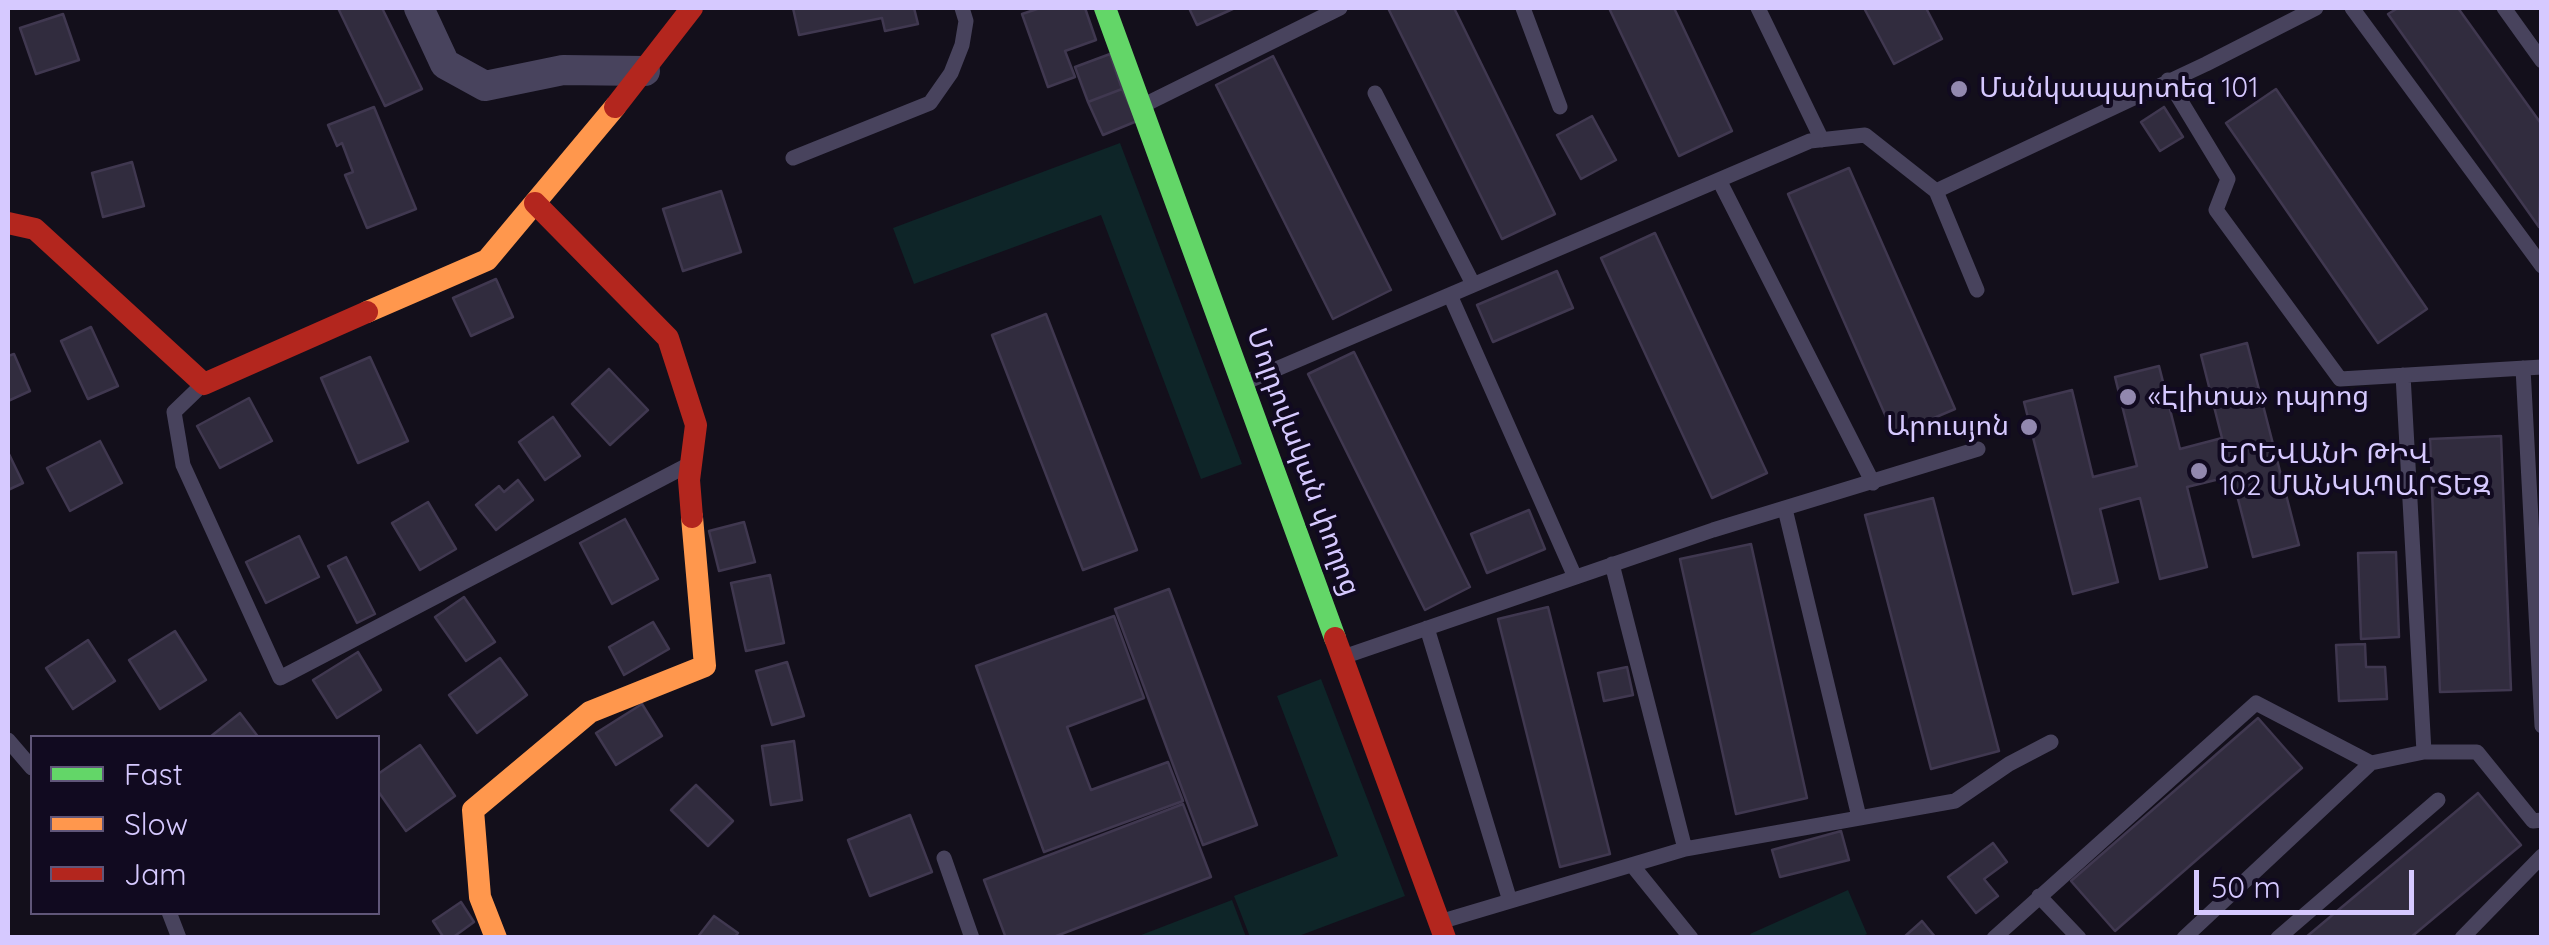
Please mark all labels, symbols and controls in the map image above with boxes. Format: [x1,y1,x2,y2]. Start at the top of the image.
place label: Մանկապարտեզ 101 [1979,72,2259,106]
marker: Մանկապարտեզ 101 [1948,78,1970,100]
street label: Մոլդովական փողոց [1239,324,1367,600]
place label: «Էլիտա» դպրոց [2148,380,2369,414]
marker: «Էլիտա» դպրոց [2117,386,2139,408]
place label: Արուսյոն [1886,410,2009,444]
marker: Արուսյոն [2018,416,2040,438]
place label: ԵՐԵՎԱՆԻ ԹԻՎ 102 ՄԱՆԿԱՊԱՐՏԵԶ [2219,438,2491,504]
marker: ԵՐԵՎԱՆԻ ԹԻՎ 102 ՄԱՆԿԱՊԱՐՏԵԶ [2188,460,2210,482]
legend [30,735,380,915]
text: Fast [124,755,183,793]
text: Slow [124,805,188,843]
scale bar [2199,850,2419,912]
text: Jam [124,855,187,893]
text: 50 m [2211,868,2281,906]

